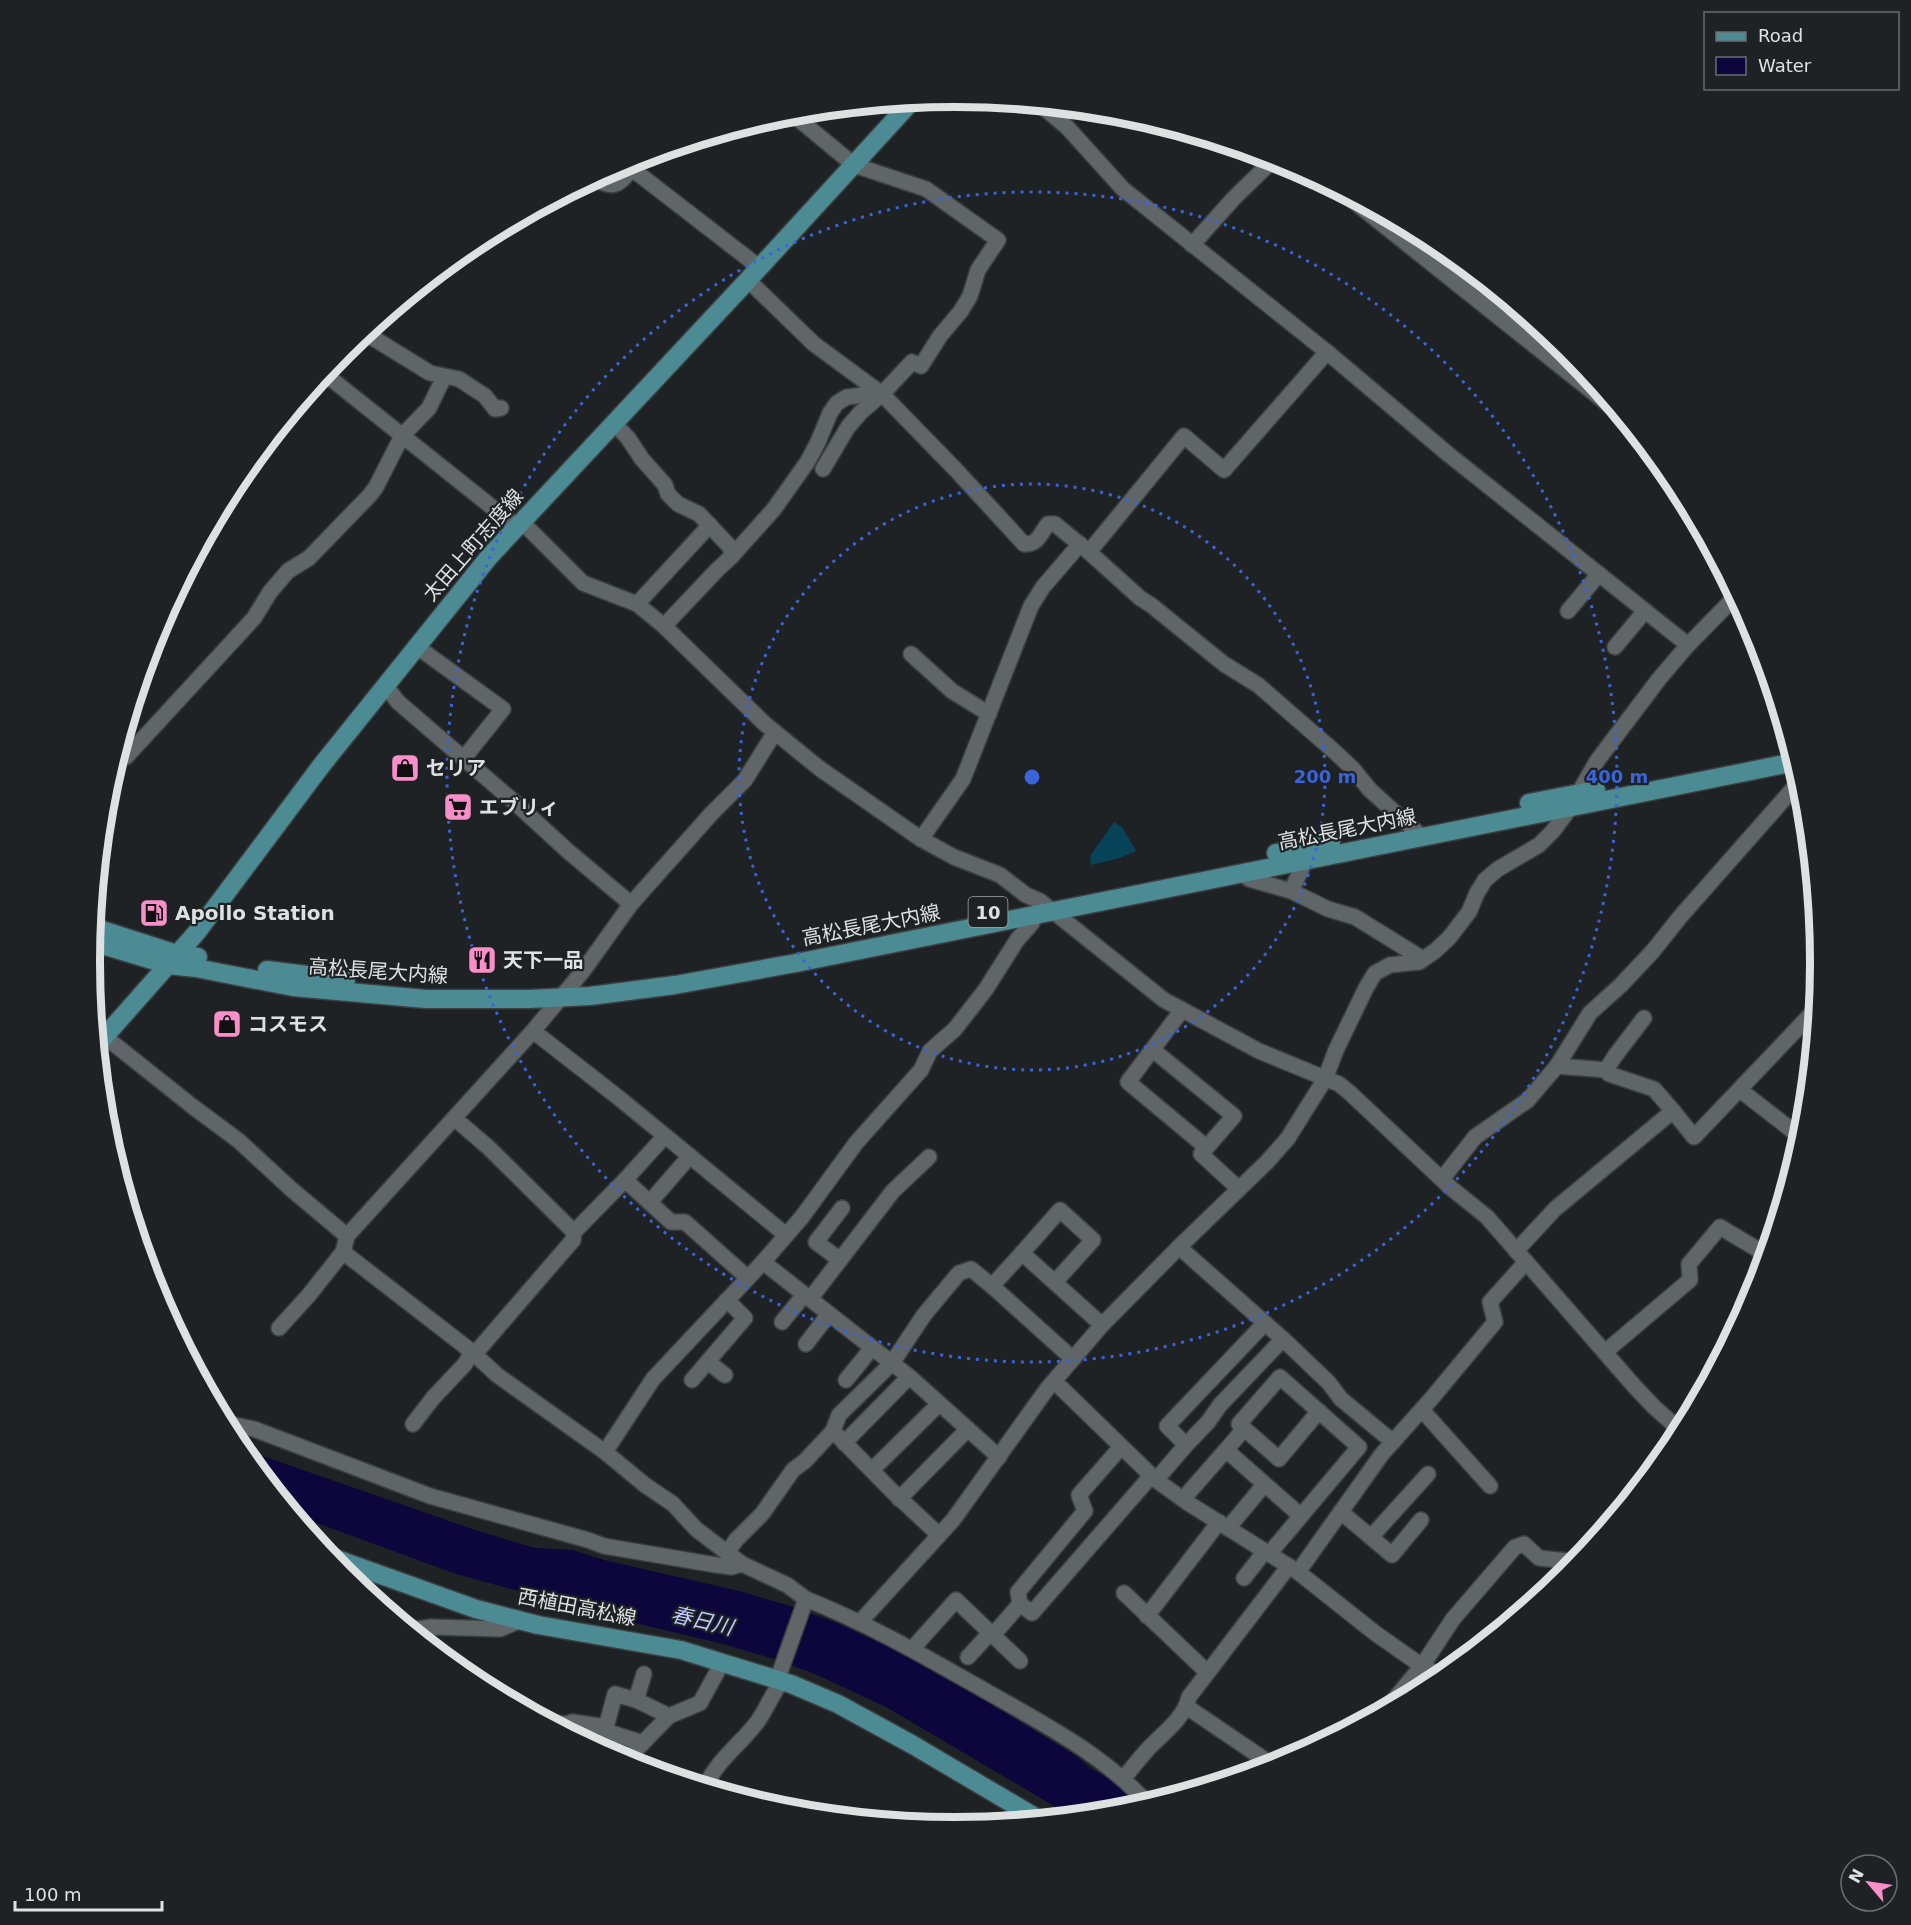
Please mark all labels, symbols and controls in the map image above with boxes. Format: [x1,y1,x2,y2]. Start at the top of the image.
legend [1704,12,1899,90]
text: Road [1758,25,1803,46]
text: Water [1758,55,1812,76]
street label: 太田上町志度線 [418,484,528,606]
shop icon: セリア [389,752,421,784]
place label: セリア [426,756,486,780]
text: 200 m [1294,766,1356,787]
text: 400 m [1586,766,1648,787]
centre of rings [1022,767,1042,787]
supermarket icon: エブリィ [442,791,474,823]
place label: エブリィ [479,795,559,819]
street label: 高松長尾大内線 [1276,804,1418,854]
fuel station icon: Apollo Station [138,897,170,929]
road number: 10 [968,897,1008,927]
street label: 高松長尾大内線 [800,900,942,950]
place label: Apollo Station [175,901,335,925]
restaurant icon: 天下一品 [466,944,498,976]
place label: 天下一品 [503,948,583,972]
street label: 高松長尾大内線 [307,954,449,988]
shop icon: コスモス [211,1008,243,1040]
place label: コスモス [248,1012,328,1036]
street label: 西植田高松線 [516,1584,638,1630]
water label: 春日川 [669,1602,737,1640]
north arrow [1839,1853,1899,1913]
text: N [1845,1866,1868,1886]
scale bar [15,1874,162,1912]
text: 100 m [24,1884,82,1905]

